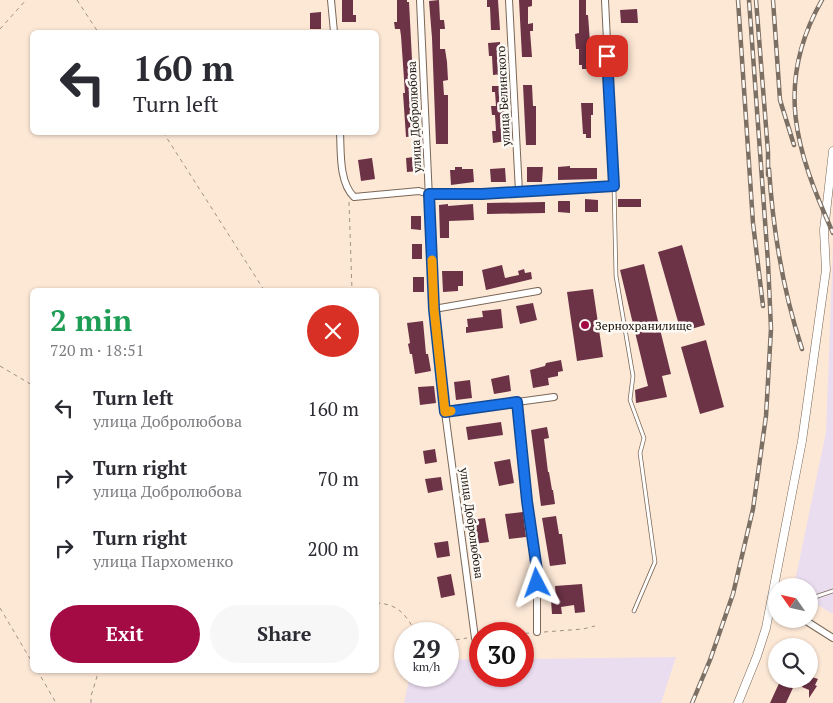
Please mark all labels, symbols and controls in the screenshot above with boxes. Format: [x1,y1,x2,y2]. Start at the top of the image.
pin [586,35,628,77]
icon: arrive [593,42,621,70]
text: 160 m [133,45,234,91]
street label: улица Белинского [493,45,513,148]
icon: left [50,50,115,115]
street label: улица Добролюбова [404,61,424,174]
text: Turn left [133,89,219,118]
text: 2 min [50,300,132,340]
button: close [307,305,359,357]
place label: Зернохранилище [595,318,692,333]
marker: Зернохранилище [579,319,591,331]
text: 720 m · 18:51 [50,339,144,361]
text: Turn left [93,385,174,410]
icon: left [50,394,78,422]
text: 160 m [308,396,359,421]
text: улица Добролюбова [93,410,242,432]
text: Turn right [93,455,187,480]
icon: right [50,464,78,492]
text: 70 m [318,466,359,491]
street label: улица Добролюбова [457,466,487,579]
text: улица Добролюбова [93,480,242,502]
text: Turn right [93,525,187,550]
icon: right [50,534,78,562]
text: 200 m [308,536,359,561]
text: улица Пархоменко [93,550,233,572]
position arrow [510,556,562,608]
north arrow [768,578,818,628]
map controls [768,578,818,688]
button: Exit [50,605,200,663]
button: Share [210,605,359,663]
speed limit sign: 30 [469,622,534,687]
text: 29 [412,632,441,665]
button: search [768,638,818,688]
text: km/h [413,659,440,674]

